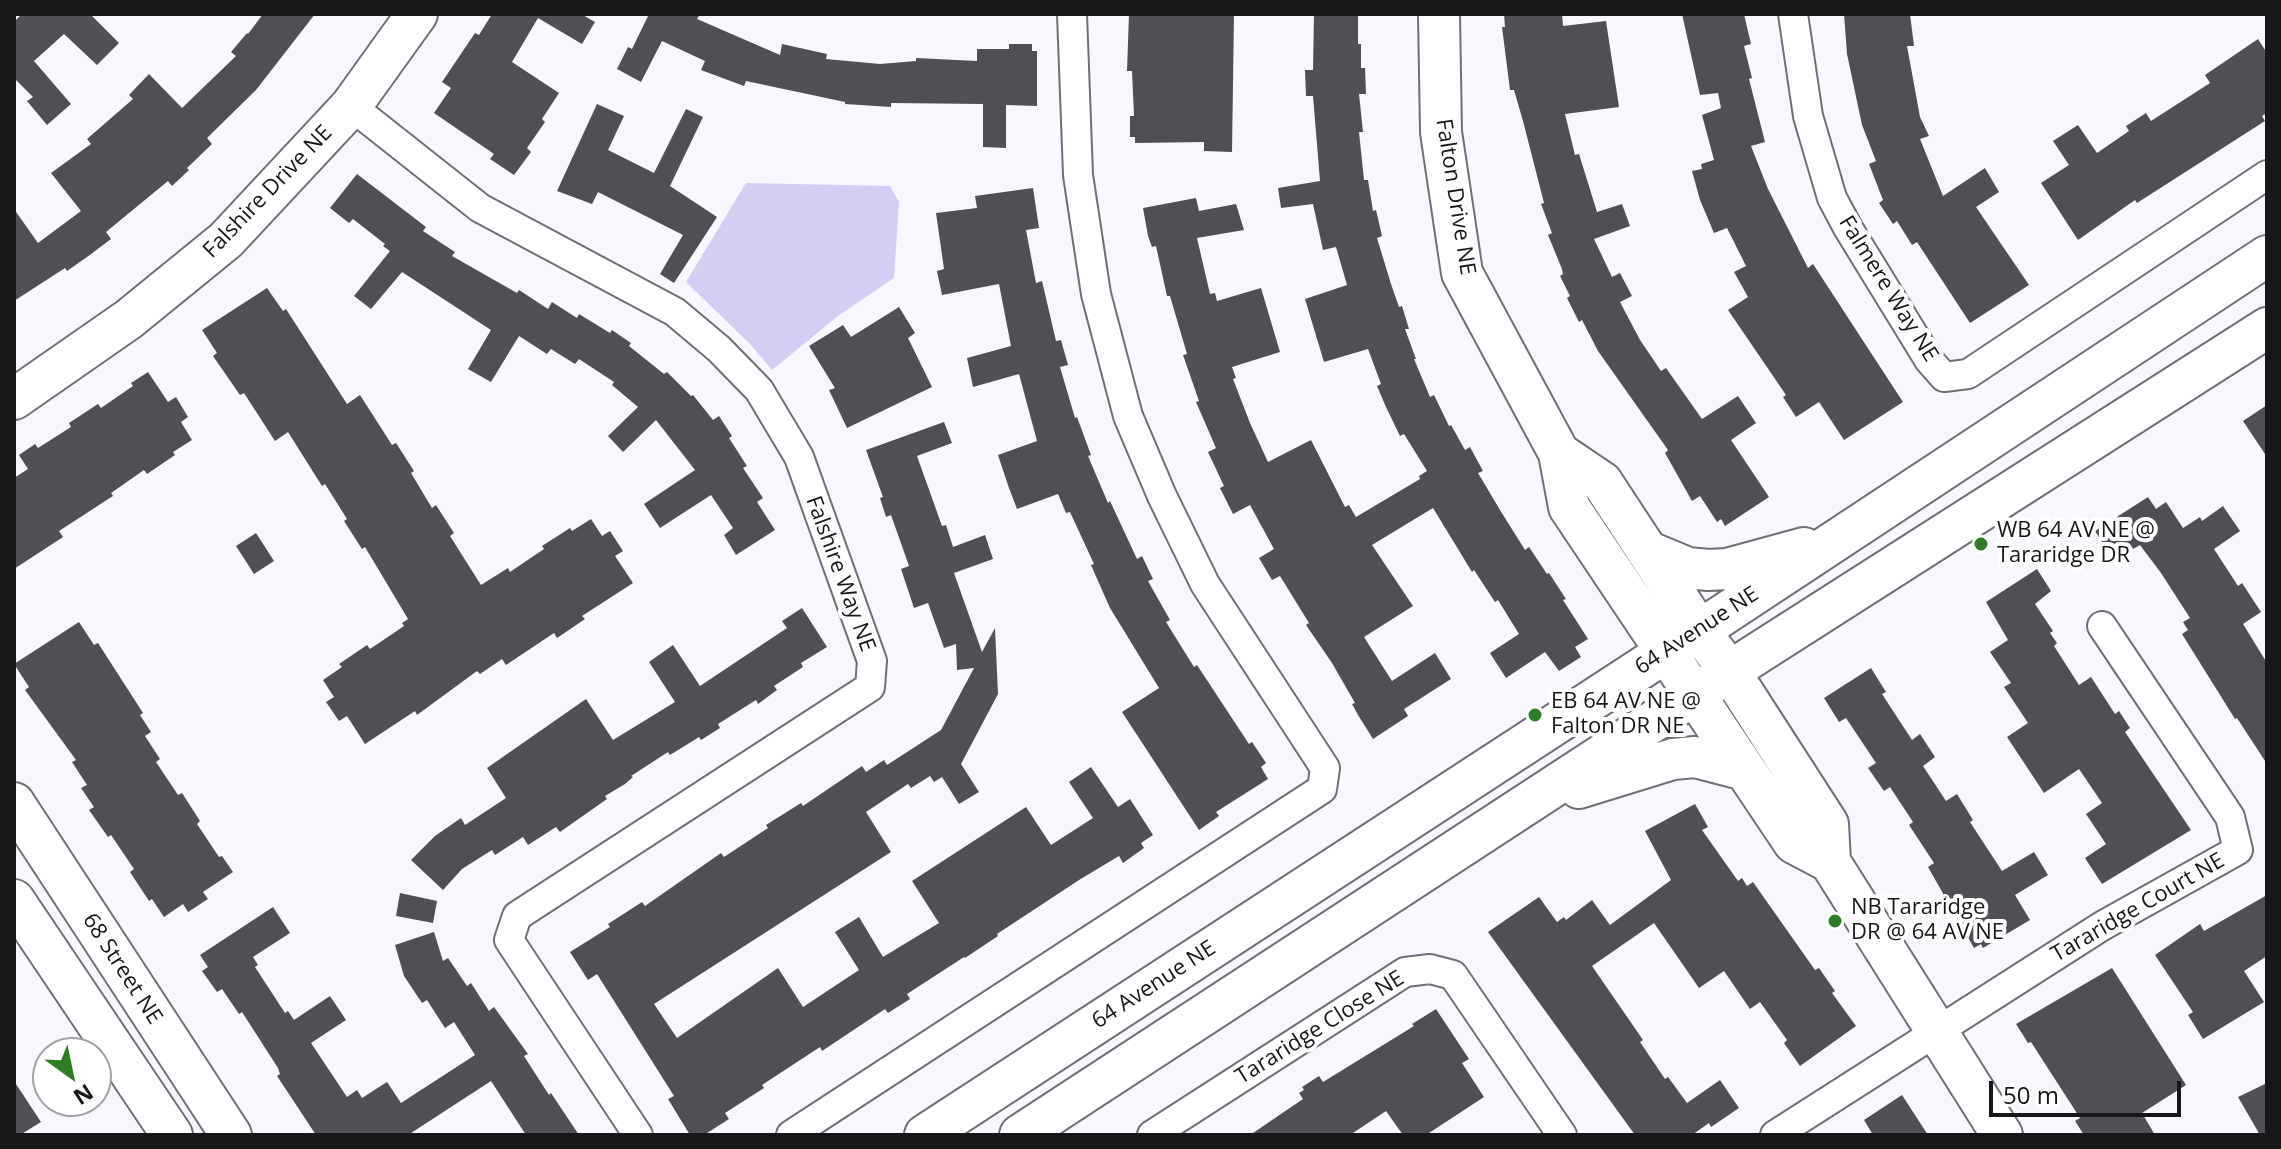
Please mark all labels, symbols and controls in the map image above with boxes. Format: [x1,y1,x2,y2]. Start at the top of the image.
street label: Falton Drive NE [1430,117,1480,277]
street label: Falshire Drive NE [198,120,338,264]
street label: Falmere Way NE [1833,211,1943,367]
street label: Falshire Way NE [800,493,880,655]
place label: WB 64 AV NE @ Tararidge DR [1997,518,2155,570]
marker: WB 64 AV NE @ Tararidge DR [1972,535,1990,553]
street label: 64 Avenue NE [1630,581,1764,681]
place label: EB 64 AV NE @ Falton DR NE [1551,689,1701,740]
marker: EB 64 AV NE @ Falton DR NE [1526,706,1544,724]
street label: Tararidge Court NE [2047,848,2229,968]
place label: NB Tararidge DR @ 64 AV NE [1851,895,2004,946]
street label: 68 Street NE [76,909,168,1029]
marker: NB Tararidge DR @ 64 AV NE [1826,912,1844,930]
street label: 64 Avenue NE [1087,935,1221,1035]
street label: Tararidge Close NE [1231,966,1409,1090]
north arrow [32,1037,112,1117]
scale bar [1993,1065,2185,1115]
text: N [68,1078,100,1113]
text: 50 m [2003,1078,2059,1111]

